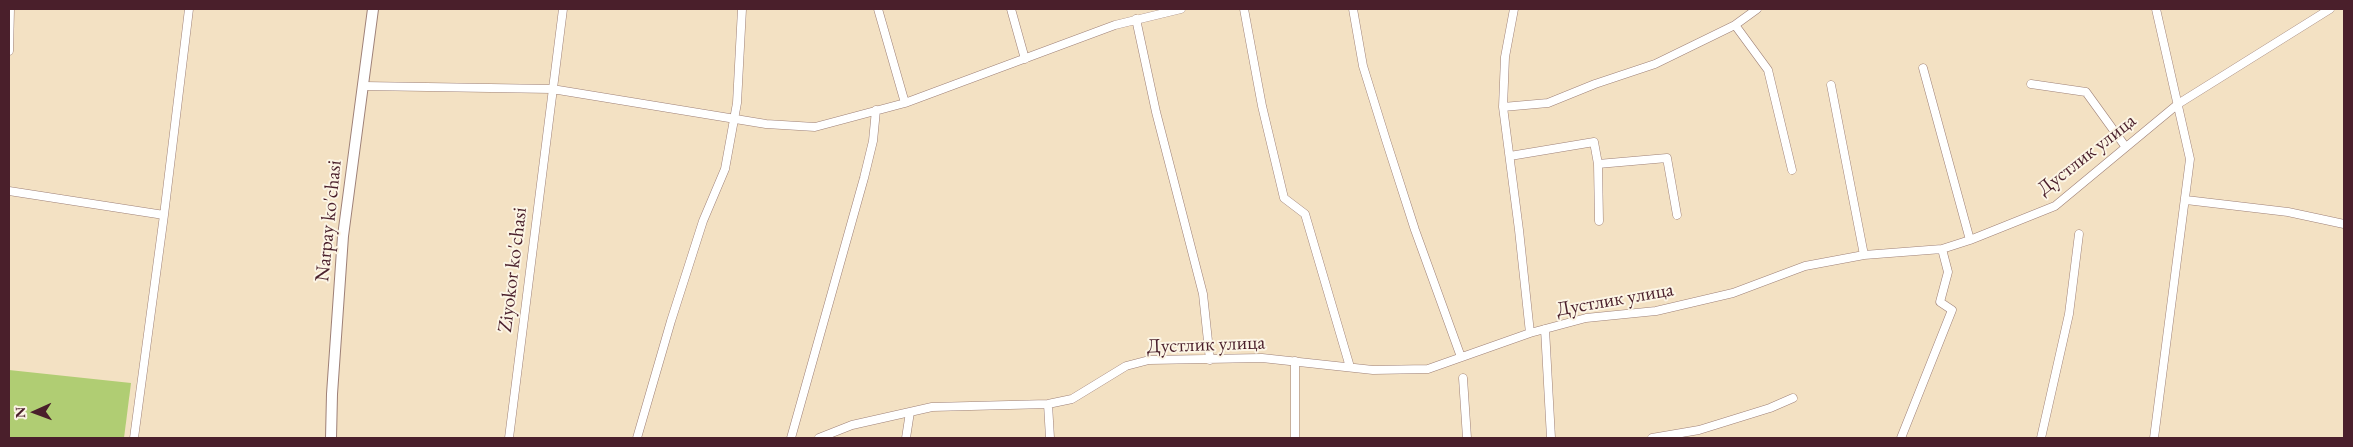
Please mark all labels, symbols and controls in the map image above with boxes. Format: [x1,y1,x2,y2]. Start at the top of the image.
street label: Дустлик улица [2033,109,2141,201]
street label: Narpay ko'chasi [311,159,347,283]
street label: Ziyokor ko'chasi [493,206,533,334]
street label: Дустлик улица [1554,278,1676,322]
street label: Дустлик улица [1146,331,1266,359]
north arrow [10,387,60,437]
text: N [11,407,29,419]

